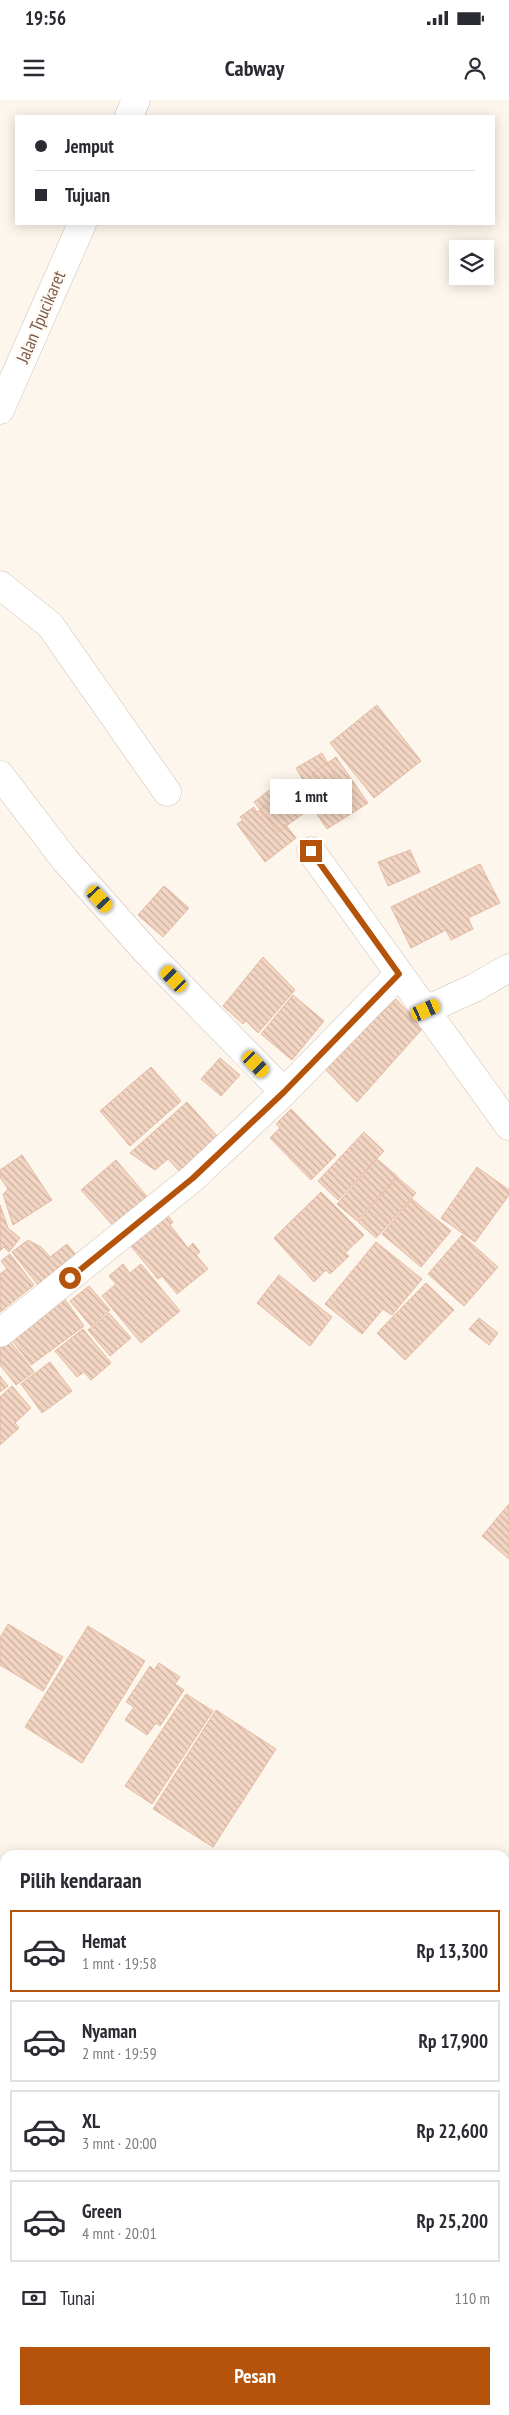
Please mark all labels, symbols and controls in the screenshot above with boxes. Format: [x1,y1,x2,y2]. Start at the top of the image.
text: 19:56 [25,6,66,30]
icon: menu [20,54,48,82]
text: Cabway [225,54,284,82]
icon: person [461,54,489,82]
text: Jemput [65,134,114,158]
text: Tujuan [65,183,110,207]
map controls [449,240,494,285]
button: layers [449,240,494,285]
street label: Jalan Tpucikaret [10,267,70,367]
callout: 1 mnt [270,778,352,814]
text: 1 mnt [294,786,328,806]
route end [300,840,322,862]
car [84,883,115,915]
car [158,963,189,995]
car [409,997,442,1023]
car [240,1048,271,1080]
route start [59,1267,81,1289]
text: Pilih kendaraan [20,1866,142,1894]
icon: car [22,1929,67,1974]
text: Hemat [82,1929,126,1953]
text: Rp 13,300 [417,1939,488,1963]
text: 1 mnt · 19:58 [82,1953,157,1973]
icon: car [22,2019,67,2064]
text: Nyaman [82,2019,137,2043]
text: Rp 17,900 [418,2029,488,2053]
text: 2 mnt · 19:59 [82,2043,157,2063]
icon: car [22,2109,67,2154]
text: XL [82,2109,100,2133]
text: Rp 22,600 [417,2119,488,2143]
text: 3 mnt · 20:00 [82,2133,157,2153]
icon: car [22,2199,67,2244]
text: Green [82,2199,122,2223]
text: Rp 25,200 [417,2209,488,2233]
text: 4 mnt · 20:01 [82,2223,157,2243]
icon: cash [20,2284,48,2312]
text: Tunai [60,2286,95,2310]
text: 110 m [455,2288,490,2308]
button: Pesan [20,2347,490,2405]

